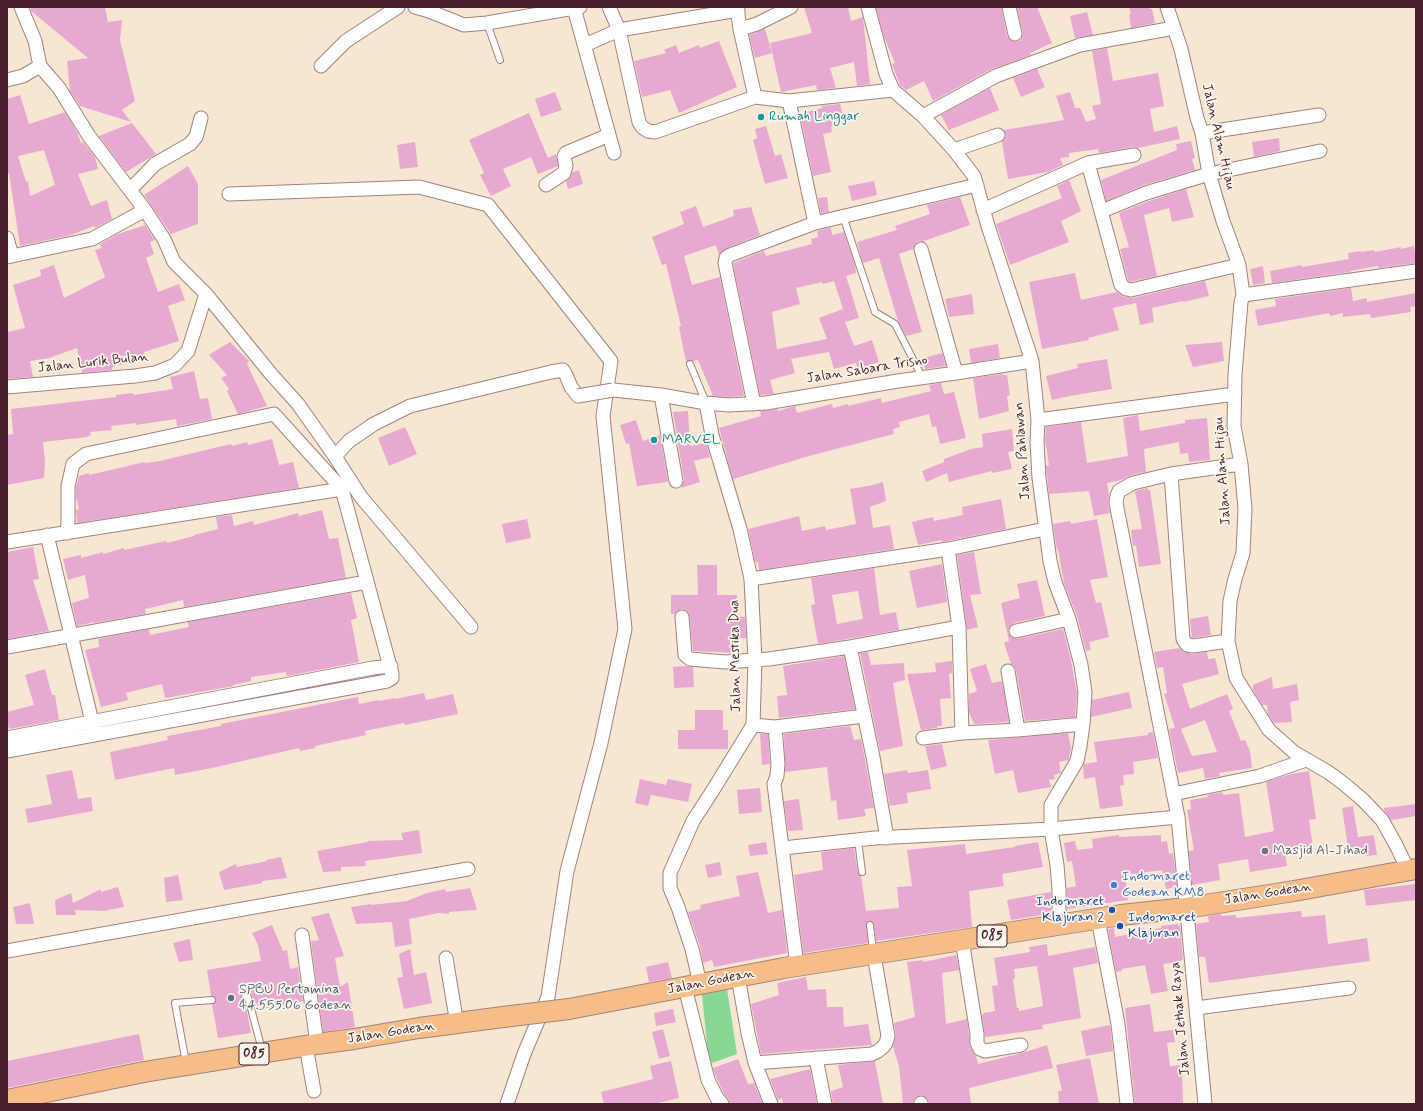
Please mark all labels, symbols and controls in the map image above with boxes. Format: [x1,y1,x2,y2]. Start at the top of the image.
street label: Jalan Alam Hijau [1198,82,1238,192]
place label: Rumah Linggar [769,109,859,125]
marker: Rumah Linggar [756,112,766,122]
street label: Jalan Lurik Bulan [37,349,149,377]
street label: Jalan Sabara Trisno [805,352,929,388]
street label: Jalan Pahlawan [1011,401,1035,501]
street label: Jalan Alam Hijau [1211,416,1235,526]
place label: MARVEL [662,432,720,448]
marker: MARVEL [649,435,659,445]
street label: Jalan Mestika Dua [727,599,745,713]
place label: Masjid Al-Jihad [1273,843,1368,859]
marker: Masjid Al-Jihad [1260,846,1270,856]
place label: Indomaret Godean KM8 [1122,869,1204,902]
street label: Jalan Godean [1223,879,1313,909]
marker: Indomaret Godean KM8 [1109,880,1119,890]
place label: Indomaret Klajuran 2 [1036,894,1104,926]
marker: Indomaret Klajuran 2 [1107,905,1117,915]
place label: Indomaret Klajuran [1128,910,1196,942]
marker: Indomaret Klajuran [1115,921,1125,931]
road number: 085 [977,925,1007,947]
street label: Jalan Jethak Raya [1168,961,1194,1077]
street label: Jalan Godean [666,965,756,999]
place label: SPBU Pertamina 44.555.06 Godean [239,982,352,1014]
marker: SPBU Pertamina 44.555.06 Godean [226,993,236,1003]
street label: Jalan Godean [346,1018,436,1048]
road number: 085 [239,1043,269,1065]

